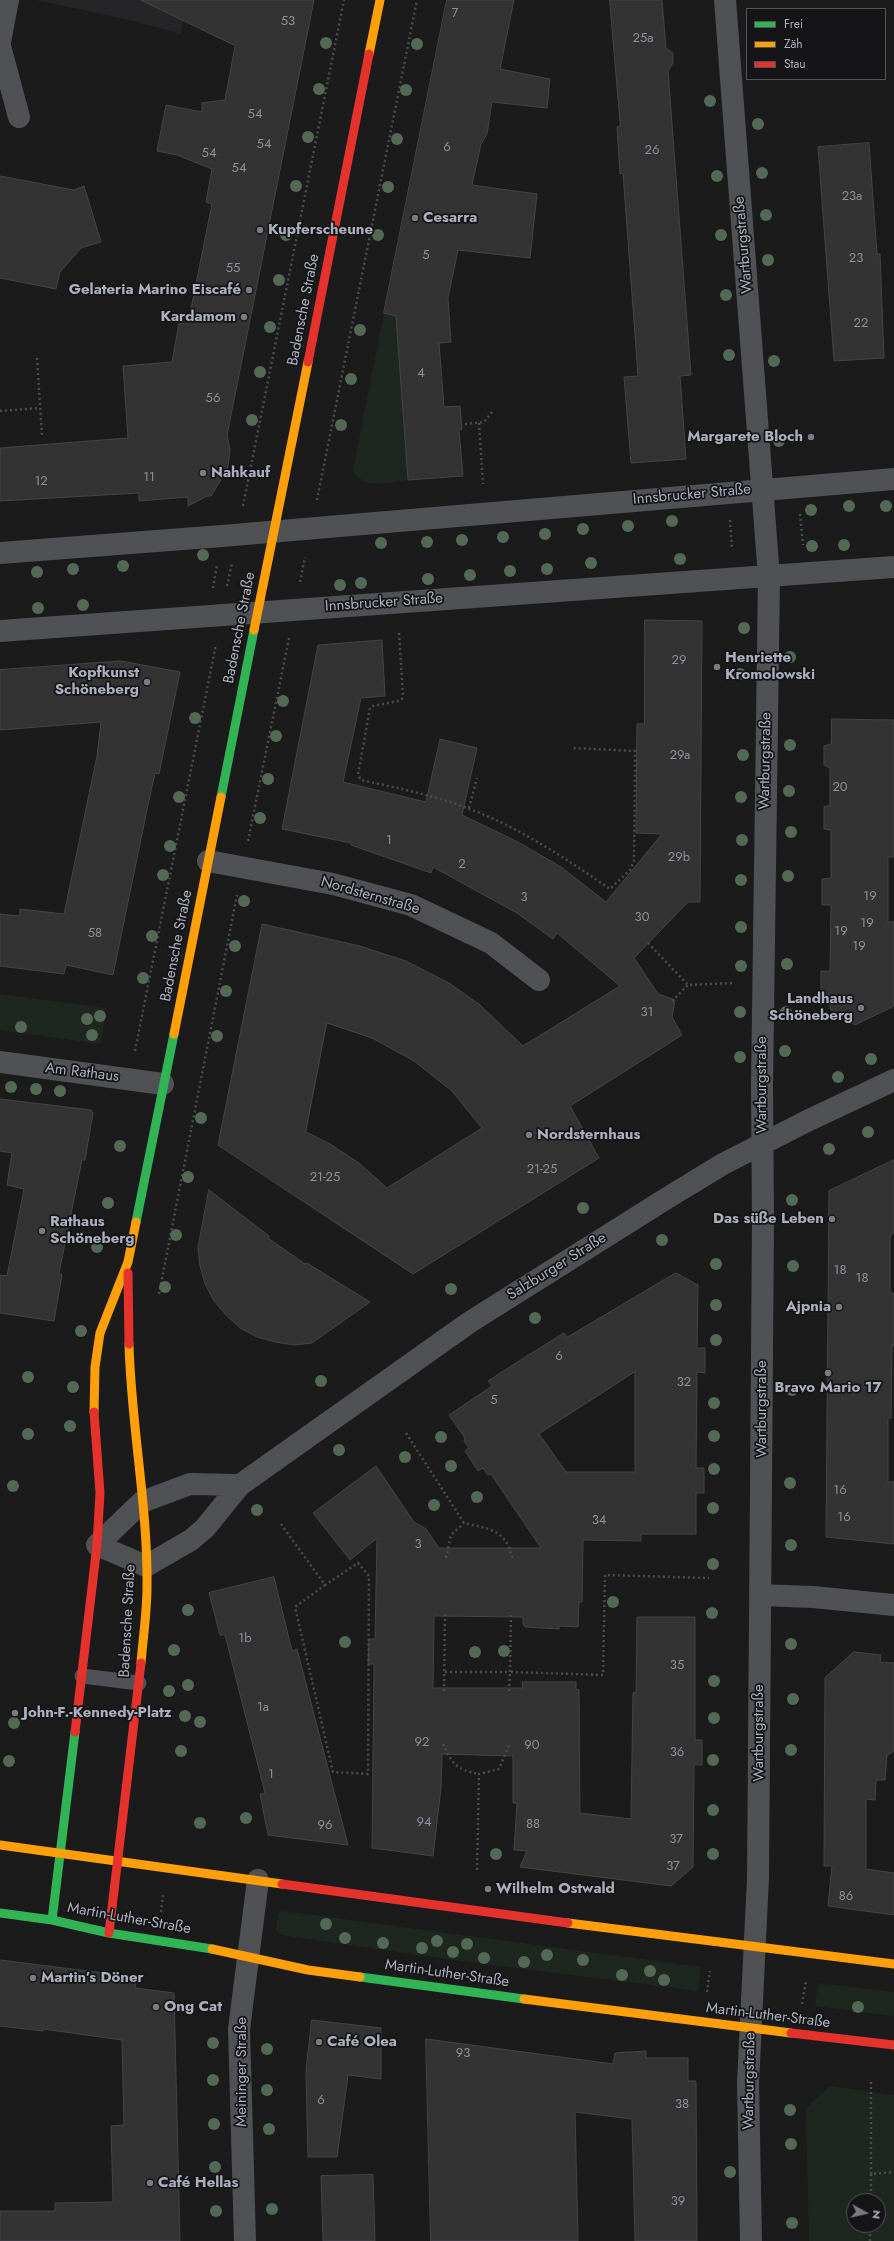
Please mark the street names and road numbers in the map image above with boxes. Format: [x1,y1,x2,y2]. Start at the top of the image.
street label: Wartburgstraße [731,196,757,294]
street label: Badensche Straße [284,253,324,367]
street label: Innsbrucker Straße [632,481,752,509]
street label: Badensche Straße [220,571,260,685]
street label: Innsbrucker Straße [324,590,444,616]
street label: Wartburgstraße [756,712,776,810]
street label: Nordsternstraße [318,873,422,919]
street label: Badensche Straße [157,889,197,1003]
street label: Wartburgstraße [753,1036,771,1134]
street label: Am Rathaus [44,1060,120,1086]
street label: Salzburger Straße [504,1229,610,1305]
street label: Wartburgstraße [753,1360,771,1458]
street label: Badensche Straße [116,1564,140,1678]
street label: Wartburgstraße [750,1684,768,1782]
street label: Martin-Luther-Straße [66,1899,192,1939]
street label: Martin-Luther-Straße [384,1956,510,1992]
street label: Martin-Luther-Straße [705,1999,831,2033]
street label: Meininger Straße [233,2017,251,2127]
street label: Wartburgstraße [740,2032,760,2130]

